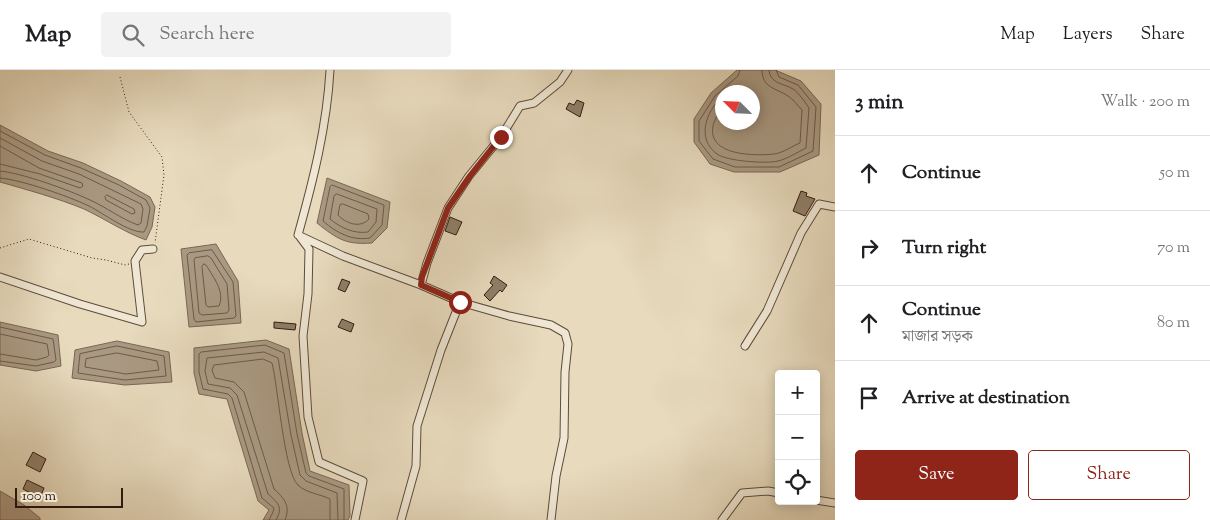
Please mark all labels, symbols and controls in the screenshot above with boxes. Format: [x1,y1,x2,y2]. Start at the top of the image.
search box [101,12,451,57]
text: Map [25,18,71,52]
icon: search [119,21,147,49]
text: Search here [159,21,255,48]
text: Map [1000,22,1035,48]
text: Layers [1063,22,1113,48]
text: Share [1141,22,1185,48]
north arrow [715,85,760,130]
text: 3 min [855,88,904,118]
text: Walk · 200 m [1101,91,1190,114]
route end [490,126,513,149]
icon: ahead [855,159,883,187]
text: Continue [902,160,981,187]
text: 50 m [1159,162,1190,185]
icon: right [855,234,883,262]
text: Turn right [902,235,986,262]
text: 70 m [1157,237,1190,260]
route start [449,291,472,314]
text: Continue [902,297,981,324]
icon: ahead [855,309,883,337]
text: 80 m [1157,312,1190,335]
text: মাজার সড়ক [902,326,973,349]
map controls [775,370,820,505]
button: + [775,370,820,415]
icon: arrive [855,384,883,412]
text: Arrive at destination [902,385,1070,412]
button: − [775,415,820,460]
button: Save [855,450,1018,500]
button: Share [1028,450,1190,500]
button: locate [775,460,820,505]
scale bar [15,485,122,508]
text: 100 m [22,487,56,507]

